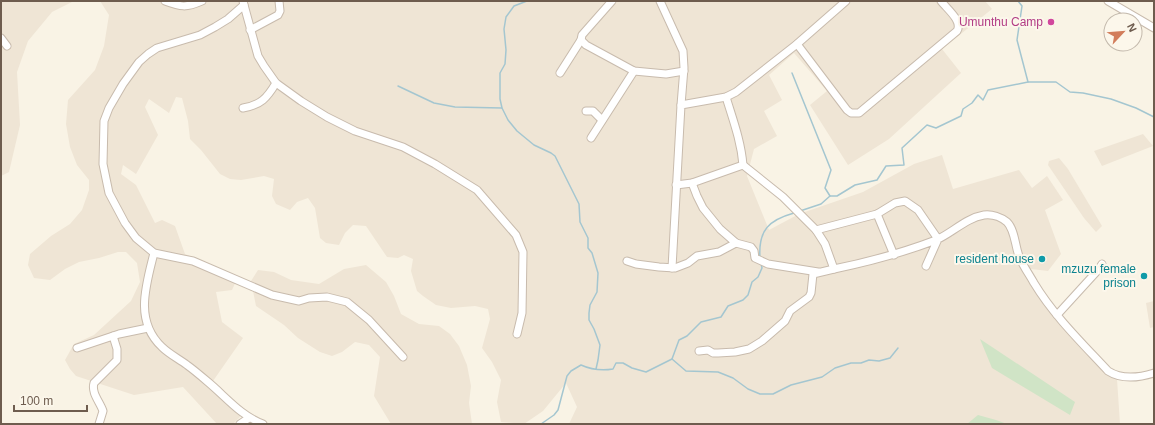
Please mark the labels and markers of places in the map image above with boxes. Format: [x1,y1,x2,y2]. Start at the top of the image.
place label: Umunthu Camp [959,15,1043,29]
marker: Umunthu Camp [1046,17,1056,27]
place label: resident house [955,252,1034,266]
marker: resident house [1037,254,1047,264]
place label: mzuzu female prison [1061,262,1136,290]
marker: mzuzu female prison [1139,271,1149,281]

